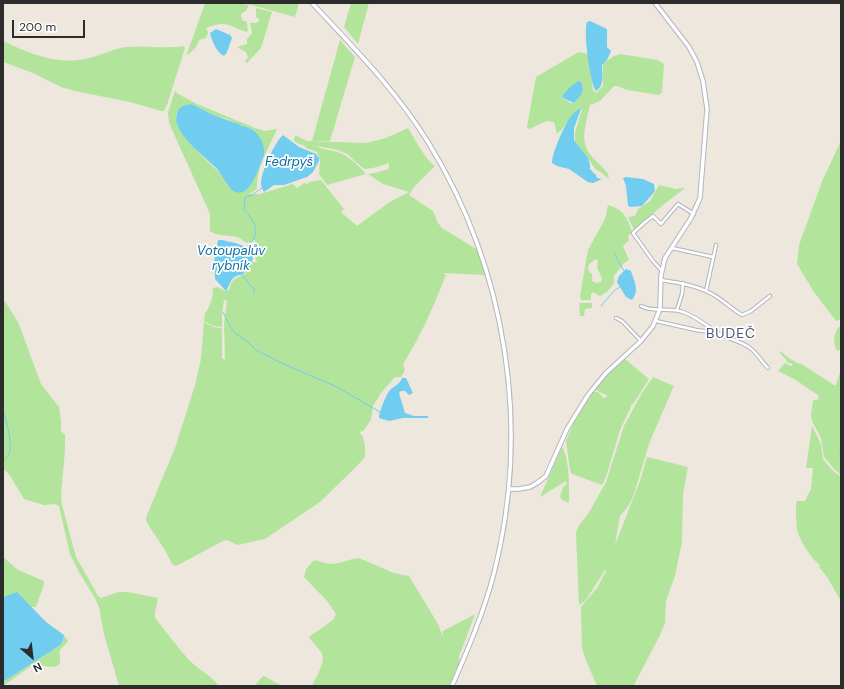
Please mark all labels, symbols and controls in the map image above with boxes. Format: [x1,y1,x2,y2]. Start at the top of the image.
scale bar [14,12,87,38]
text: 200 m [19,19,56,35]
water label: Fedrpyš [265,155,313,171]
water label: Votoupalův rybník [197,244,265,275]
district label: BUDEČ [706,326,756,342]
north arrow [12,637,52,677]
text: N [31,660,44,676]

